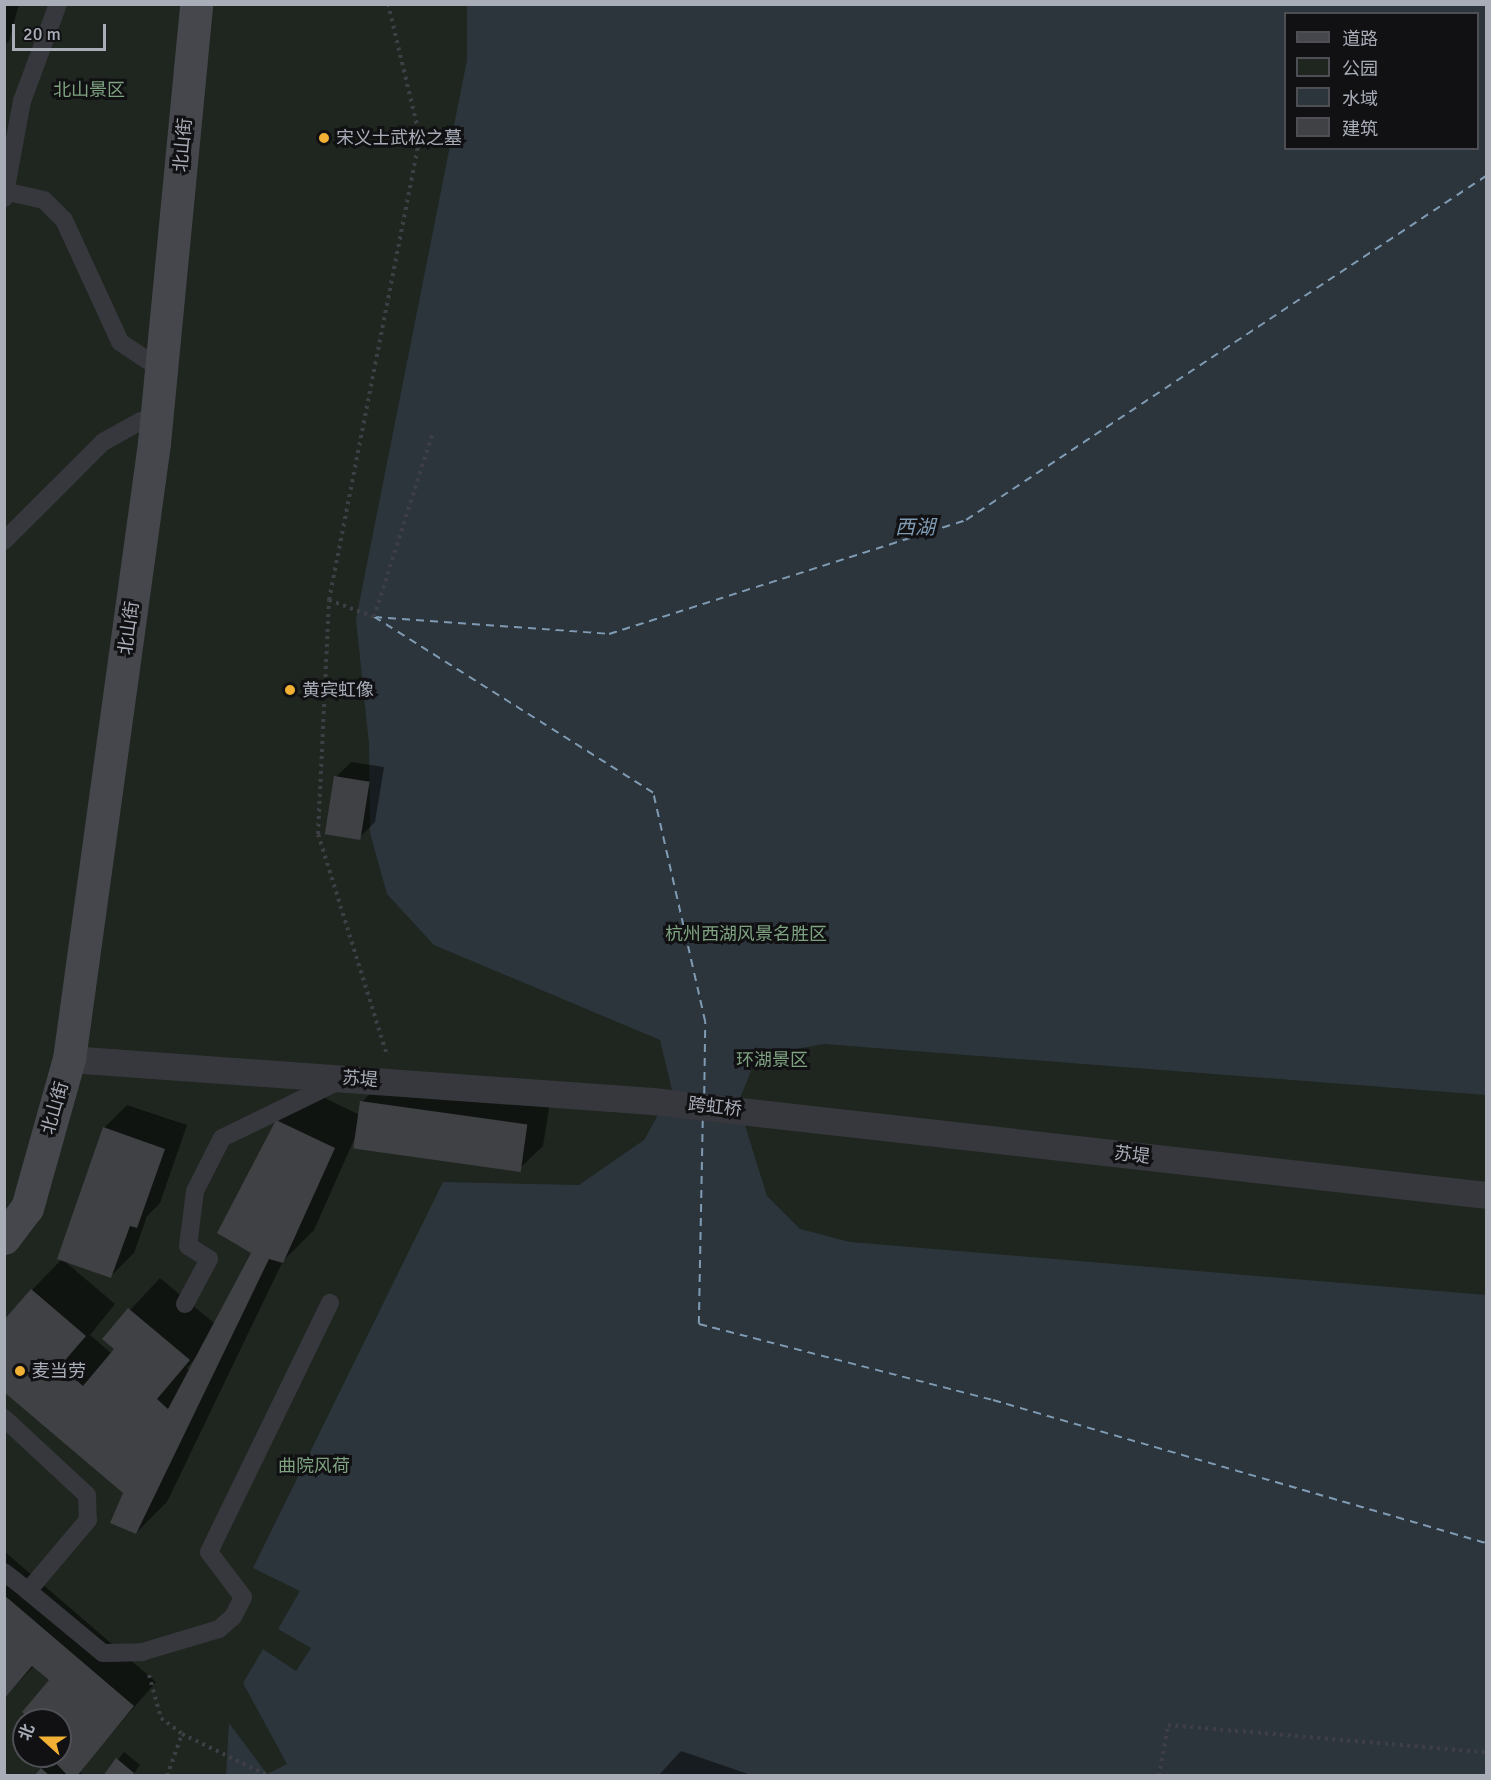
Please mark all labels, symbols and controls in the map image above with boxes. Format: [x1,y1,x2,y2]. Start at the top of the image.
scale bar [15,12,110,50]
legend [1284,12,1479,150]
text: 20 m [23,23,61,45]
text: 道路 [1342,28,1378,50]
text: 公园 [1342,58,1378,80]
park label: 北山景区 [53,79,125,101]
text: 水域 [1342,88,1378,110]
street label: 北山街 [170,117,196,173]
text: 建筑 [1342,118,1378,140]
place label: 宋义士武松之墓 [336,127,462,149]
marker: 宋义士武松之墓 [317,131,331,145]
water label: 西湖 [895,515,935,539]
street label: 北山街 [115,600,143,656]
place label: 黄宾虹像 [302,679,374,701]
marker: 黄宾虹像 [283,683,297,697]
park label: 杭州西湖风景名胜区 [665,923,827,945]
park label: 环湖景区 [736,1049,808,1071]
street label: 苏堤 [341,1067,379,1091]
street label: 北山街 [37,1079,73,1137]
street label: 跨虹桥 [687,1093,743,1121]
street label: 苏堤 [1113,1142,1151,1168]
place label: 麦当劳 [32,1360,86,1382]
marker: 麦当劳 [13,1364,27,1378]
park label: 曲院风荷 [278,1455,350,1477]
north arrow [12,1708,72,1768]
text: 北 [15,1721,39,1743]

